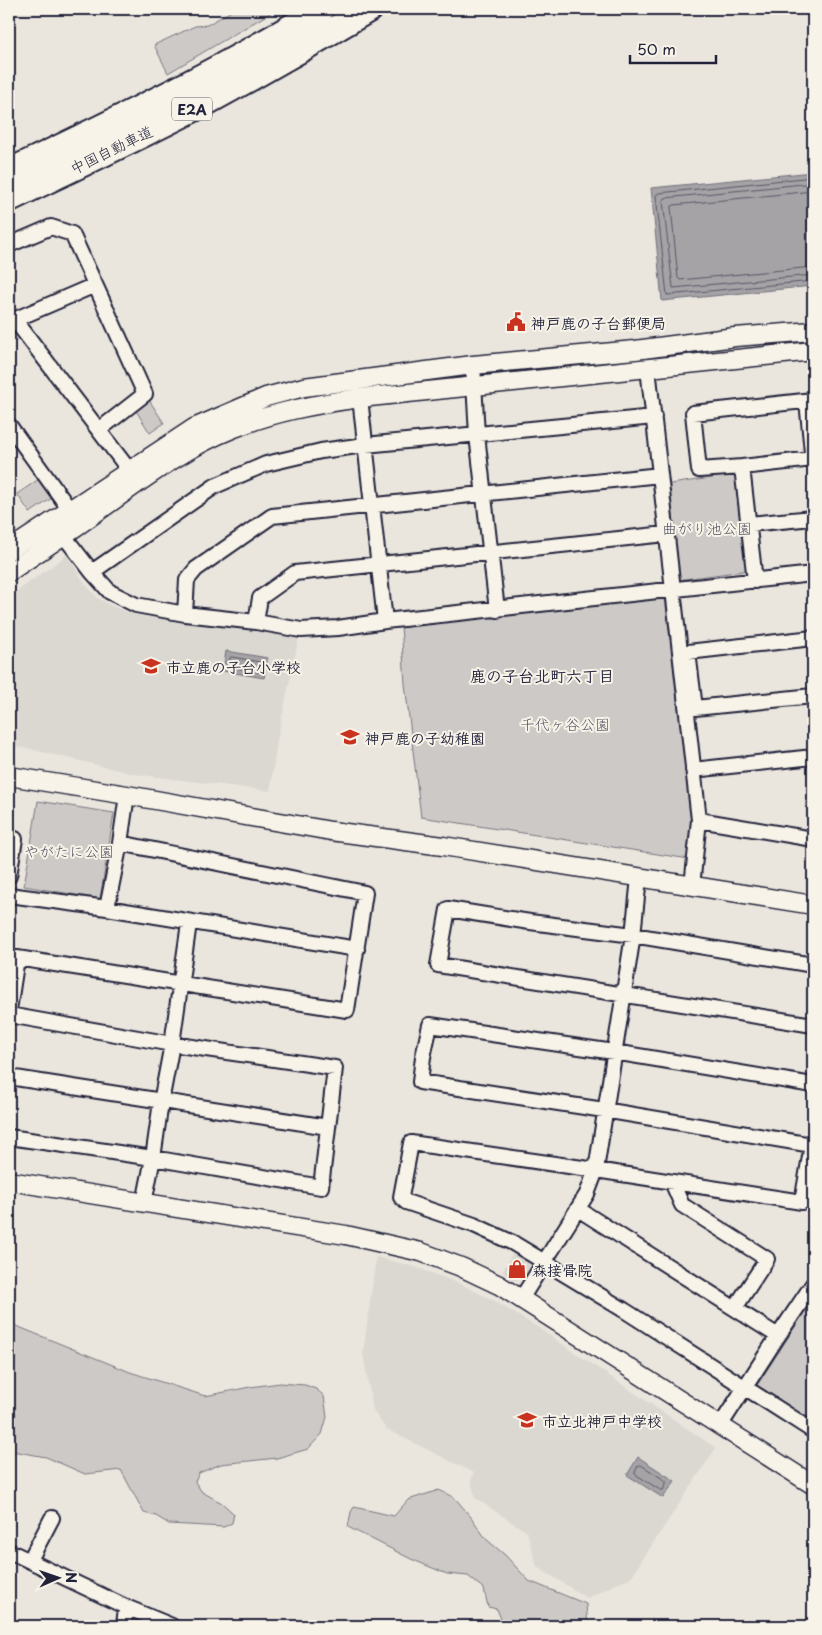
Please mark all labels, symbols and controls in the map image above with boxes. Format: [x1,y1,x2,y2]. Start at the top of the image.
scale bar [630,32,716,64]
text: 50 m [637,37,676,60]
road number: E2A [172,98,212,120]
street label: 中国自動車道 [66,119,156,179]
public building icon: 神戸鹿の子台郵便局 [505,311,527,333]
place label: 神戸鹿の子台郵便局 [531,311,666,334]
park label: 曲がり池公園 [662,516,752,539]
school or university icon: 市立鹿の子台小学校 [140,655,162,677]
place label: 市立鹿の子台小学校 [166,655,301,678]
district label: 鹿の子台北町六丁目 [470,663,614,687]
park label: 千代ヶ谷公園 [520,712,610,735]
school or university icon: 神戸鹿の子幼稚園 [339,726,361,748]
place label: 神戸鹿の子幼稚園 [365,726,485,749]
park label: やがたに公園 [24,839,114,862]
shop icon: 森接骨院 [506,1258,528,1280]
place label: 森接骨院 [532,1258,592,1281]
school or university icon: 市立北神戸中学校 [516,1409,538,1431]
place label: 市立北神戸中学校 [542,1409,662,1432]
north arrow [32,1552,82,1602]
text: N [61,1572,82,1583]

